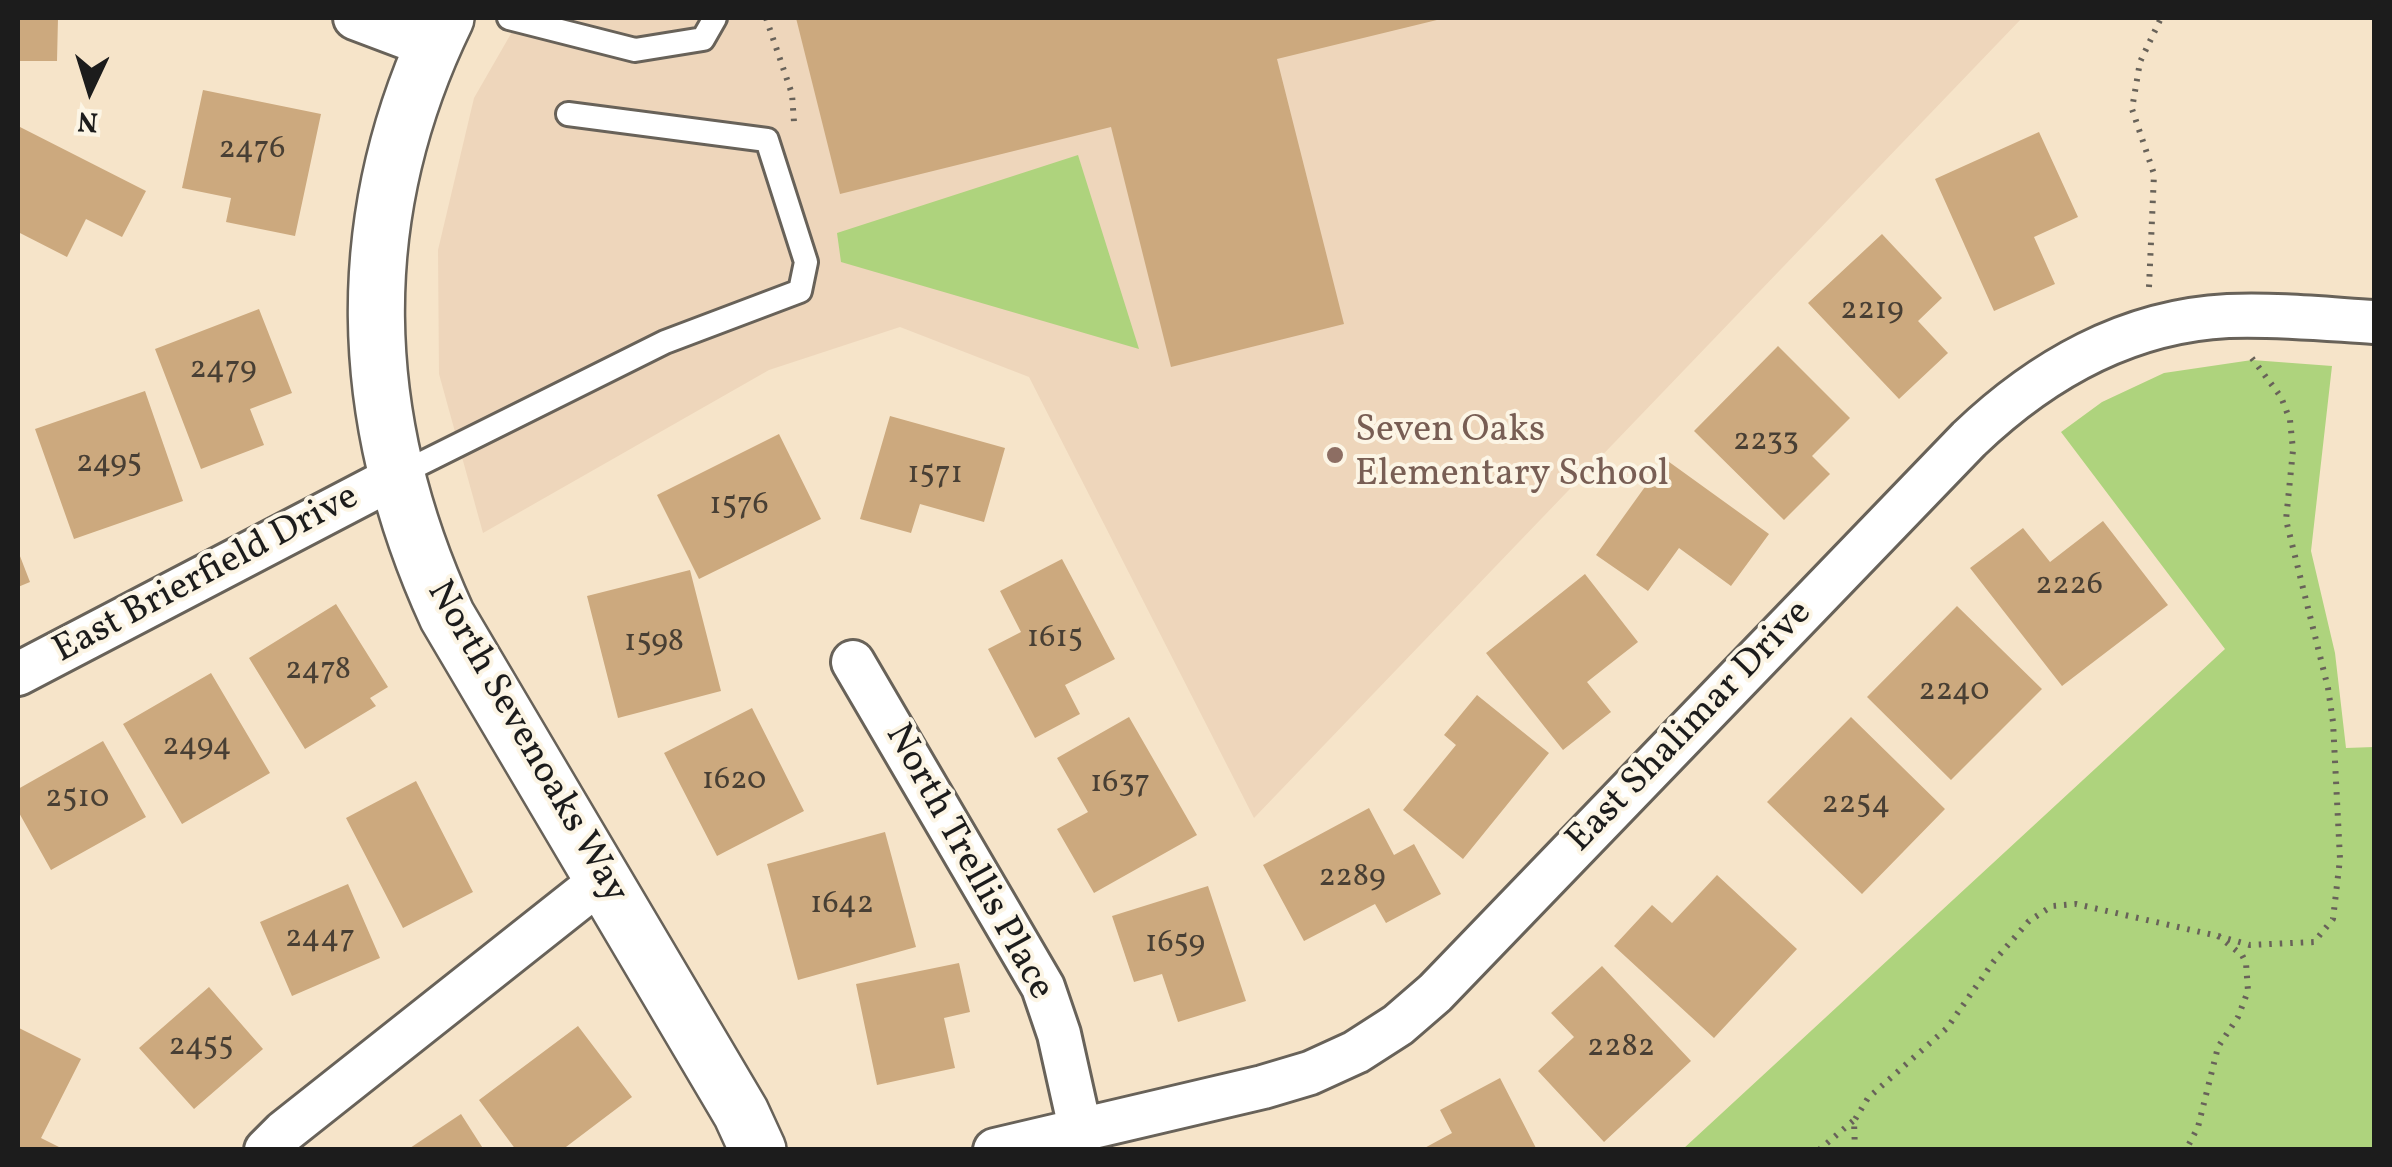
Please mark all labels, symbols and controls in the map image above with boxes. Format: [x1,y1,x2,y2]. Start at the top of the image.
north arrow [40,40,140,140]
text: N [76,100,99,141]
house number: 2476 [218,132,286,170]
house number: 2219 [1840,293,1904,331]
house number: 2479 [189,352,257,390]
place label: Seven Oaks Elementary School [1355,410,1669,499]
house number: 2233 [1733,424,1799,462]
marker: Seven Oaks Elementary School [1324,444,1346,466]
house number: 2495 [76,446,142,484]
house number: 1571 [907,457,963,495]
street label: East Brierfield Drive [47,476,367,676]
house number: 1576 [709,488,769,526]
house number: 2226 [2035,568,2103,606]
street label: North Sevenoaks Way [414,574,636,912]
street label: East Shalimar Drive [1559,592,1823,864]
house number: 1615 [1027,621,1083,659]
house number: 1598 [624,625,684,663]
house number: 2478 [285,653,351,691]
house number: 2240 [1918,674,1990,712]
street label: North Trellis Place [872,717,1062,1009]
house number: 2494 [162,729,232,767]
house number: 1620 [702,763,766,801]
house number: 1637 [1090,766,1150,804]
house number: 2510 [45,781,109,819]
house number: 2254 [1822,787,1890,825]
house number: 2289 [1318,860,1386,898]
house number: 1642 [810,887,874,925]
house number: 2447 [285,921,355,959]
house number: 1659 [1145,926,1205,964]
house number: 2455 [168,1029,234,1067]
house number: 2282 [1587,1030,1655,1068]

